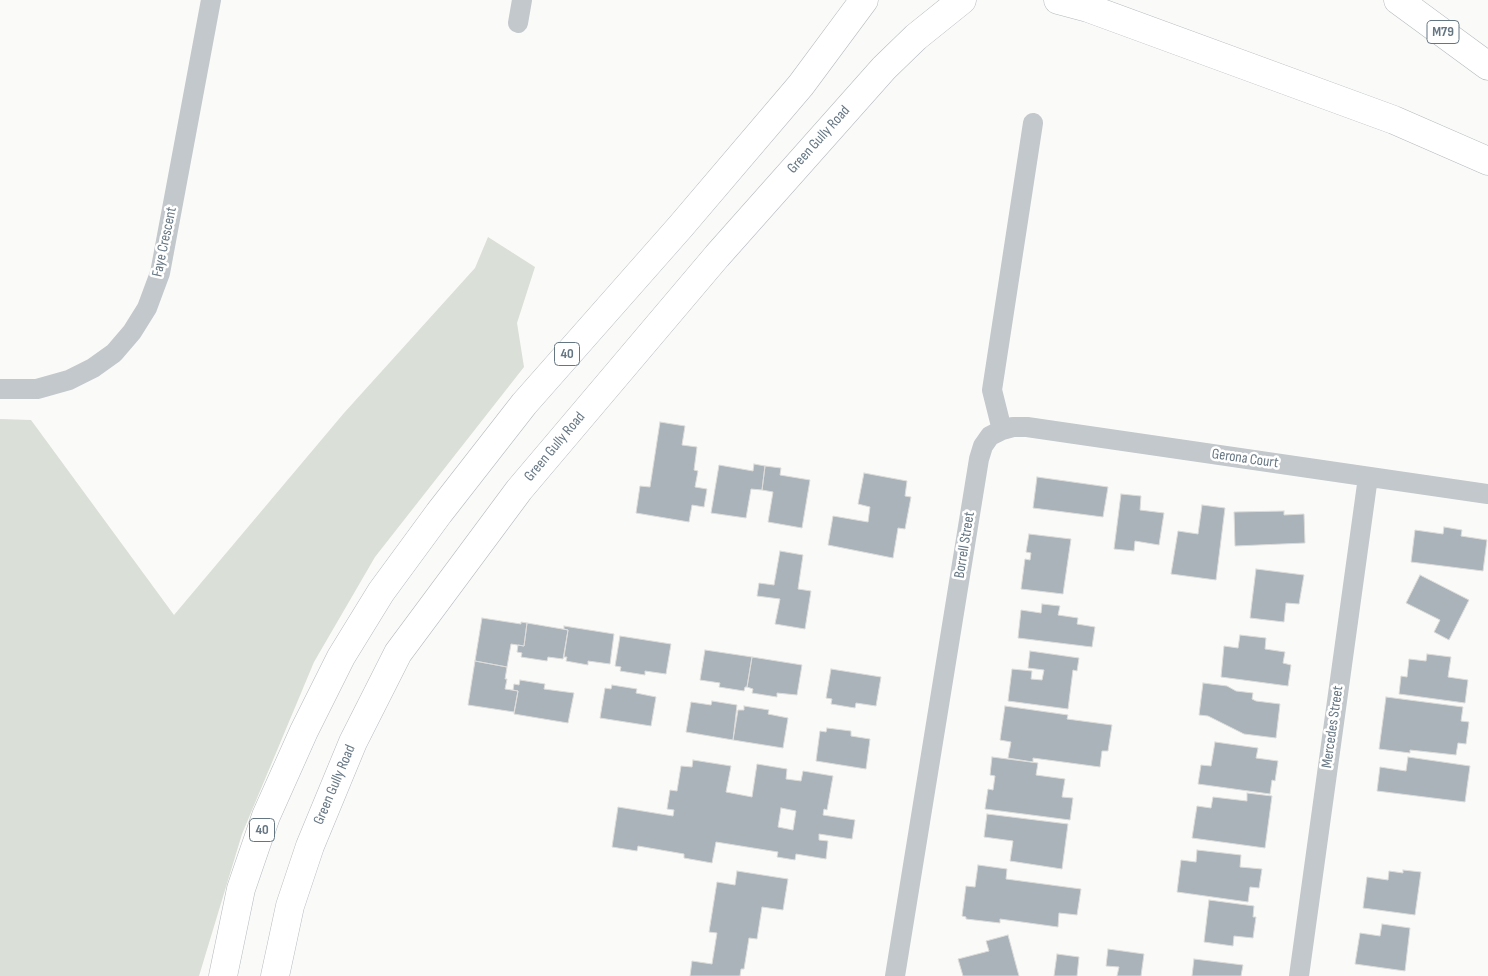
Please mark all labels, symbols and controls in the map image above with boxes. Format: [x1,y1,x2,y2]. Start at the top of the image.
road number: M79 [1427,21,1459,44]
street label: Green Gully Road [784,102,854,178]
street label: Faye Crescent [149,205,181,279]
road number: 40 [554,342,580,366]
street label: Green Gully Road [521,409,589,485]
street label: Gerona Court [1211,445,1279,473]
street label: Borrell Street [951,511,979,579]
street label: Mercedes Street [1318,685,1348,769]
street label: Green Gully Road [310,742,360,828]
road number: 40 [250,818,274,842]

